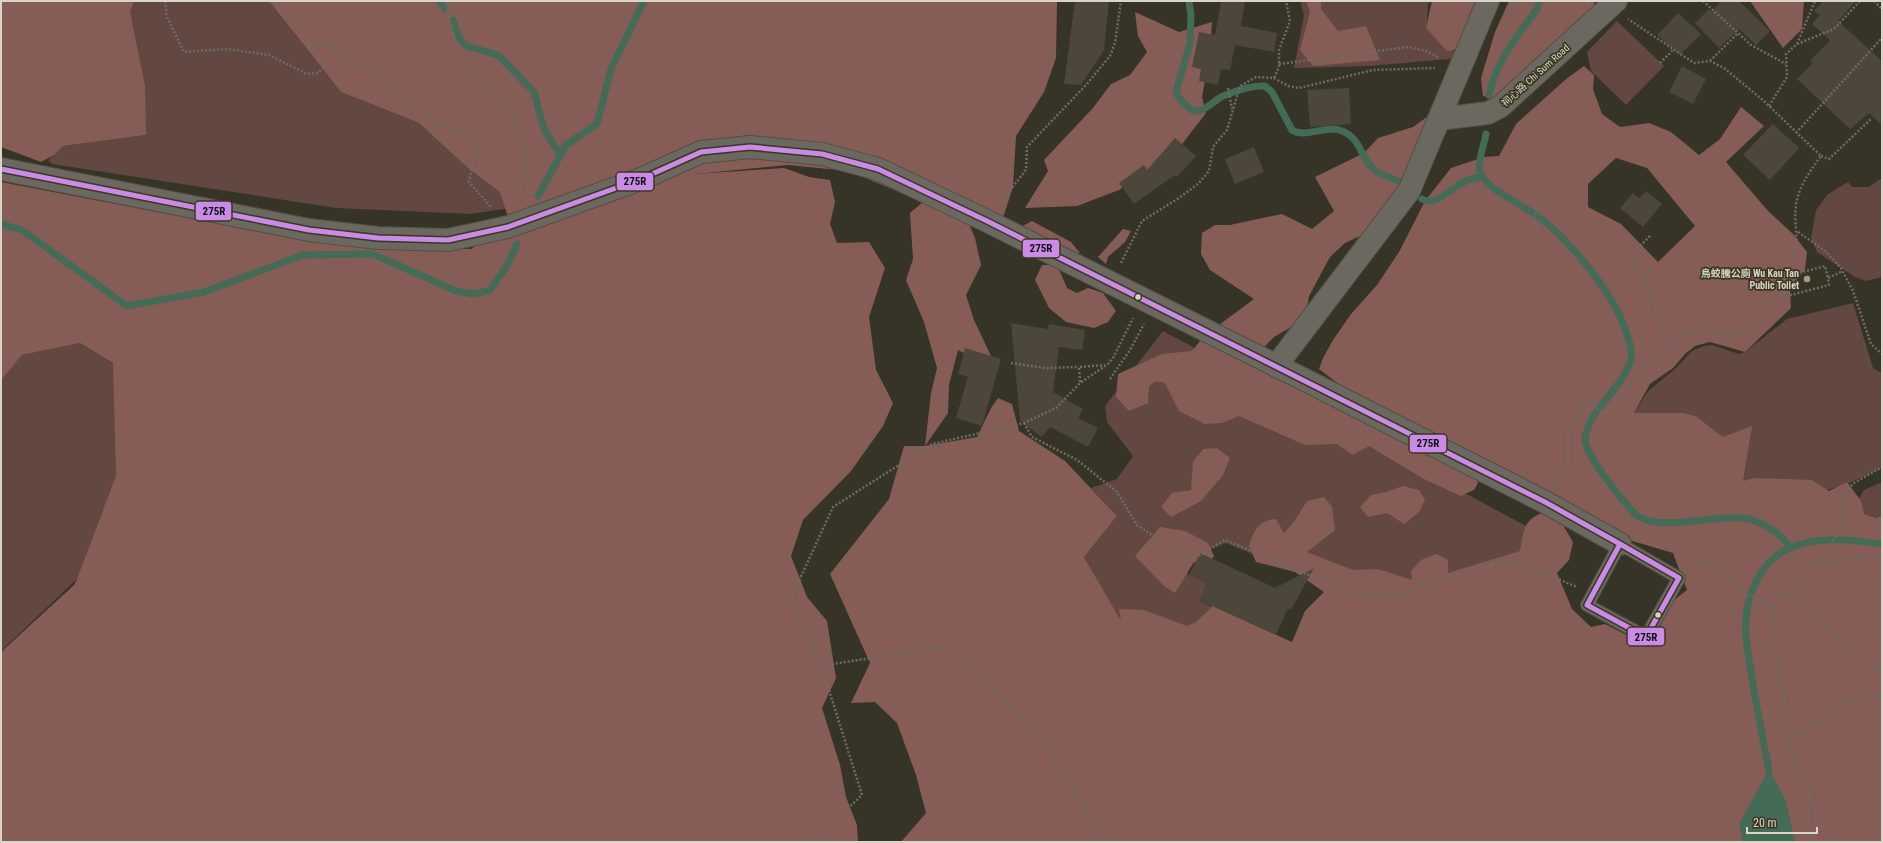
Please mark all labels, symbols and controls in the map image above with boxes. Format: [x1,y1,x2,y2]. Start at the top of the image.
street label: 祠心路 Chi Sum Road [1499,42,1571,109]
line badge: 275R [616,172,654,191]
text: 275R [624,175,646,188]
line badge: 275R [195,201,232,221]
text: 275R [203,205,225,218]
line badge: 275R [1022,239,1060,258]
text: 275R [1030,242,1052,255]
place label: 烏蛟騰公廁 Wu Kau Tan Public Toilet [1701,267,1799,291]
marker: 烏蛟騰公廁 Wu Kau Tan Public Toilet [1802,274,1812,284]
unlabelled marker [1133,292,1143,302]
line badge: 275R [1409,434,1447,453]
text: 275R [1417,437,1439,450]
unlabelled marker [1653,610,1663,620]
line badge: 275R [1627,627,1665,646]
text: 275R [1635,631,1657,644]
scale bar [1747,809,1817,835]
text: 20 m [1753,816,1777,830]

